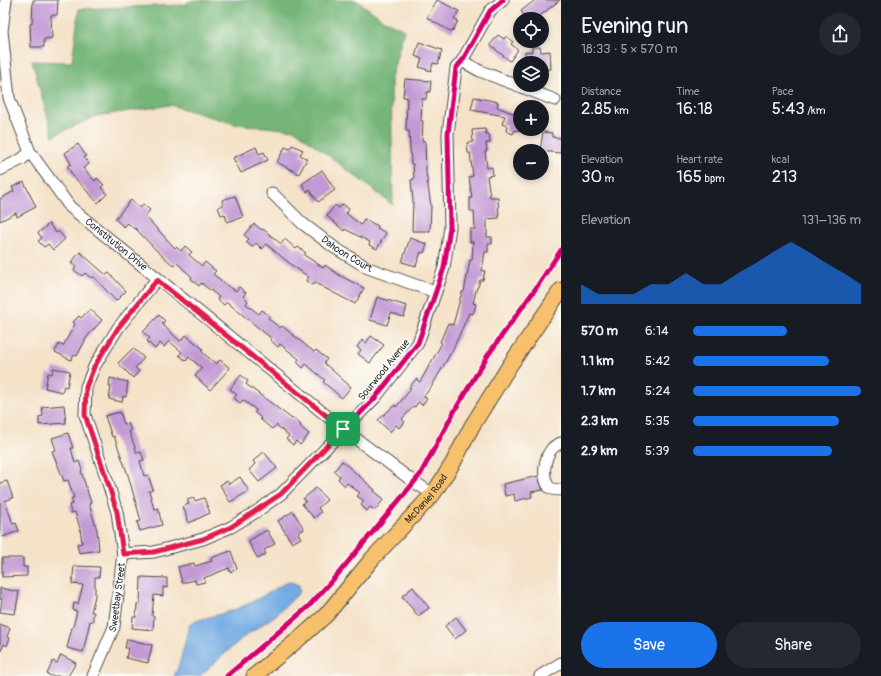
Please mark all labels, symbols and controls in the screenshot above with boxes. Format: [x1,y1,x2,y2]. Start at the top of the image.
map controls [513,12,549,180]
button: locate [513,12,549,48]
text: Evening run [581,12,689,40]
button: share [819,13,861,55]
text: 18:33 · 5 × 570 m [581,41,677,57]
button: layers [513,56,549,92]
text: Distance [581,85,621,98]
text: Time [676,85,699,98]
text: Pace [772,85,793,98]
text: 2.85 [581,98,612,119]
text: 16:18 [676,98,713,119]
text: 5:43 [772,98,805,119]
button: + [513,100,549,136]
text: km [612,104,629,117]
text: /km [805,104,825,117]
button: − [513,144,549,180]
text: Elevation [581,153,623,166]
text: Heart rate [676,153,723,166]
text: kcal [772,153,790,166]
text: 30 [581,166,602,187]
text: 165 [676,166,702,187]
text: 213 [772,166,797,187]
text: m [602,172,614,185]
text: bpm [702,172,725,185]
text: Elevation [581,212,631,228]
text: 131–136 m [802,212,861,228]
street label: Constitution Drive [83,216,150,273]
street label: Dahoon Court [319,234,374,275]
text: 570 m [581,323,618,339]
text: 6:14 [645,323,669,339]
street label: Sourwood Avenue [356,337,412,403]
text: 1.1 km [581,353,614,369]
text: 5:42 [645,353,670,369]
text: 1.7 km [581,383,616,399]
text: 5:24 [645,383,670,399]
pin [326,412,360,446]
text: 2.3 km [581,413,618,429]
text: 5:35 [645,413,670,429]
icon: arrive [332,418,354,440]
text: 2.9 km [581,443,618,459]
text: 5:39 [645,443,669,459]
street label: McDaniel Road [402,472,450,526]
street label: Sweetbay Street [106,561,128,634]
button: Save [581,622,717,668]
button: Share [725,622,861,668]

